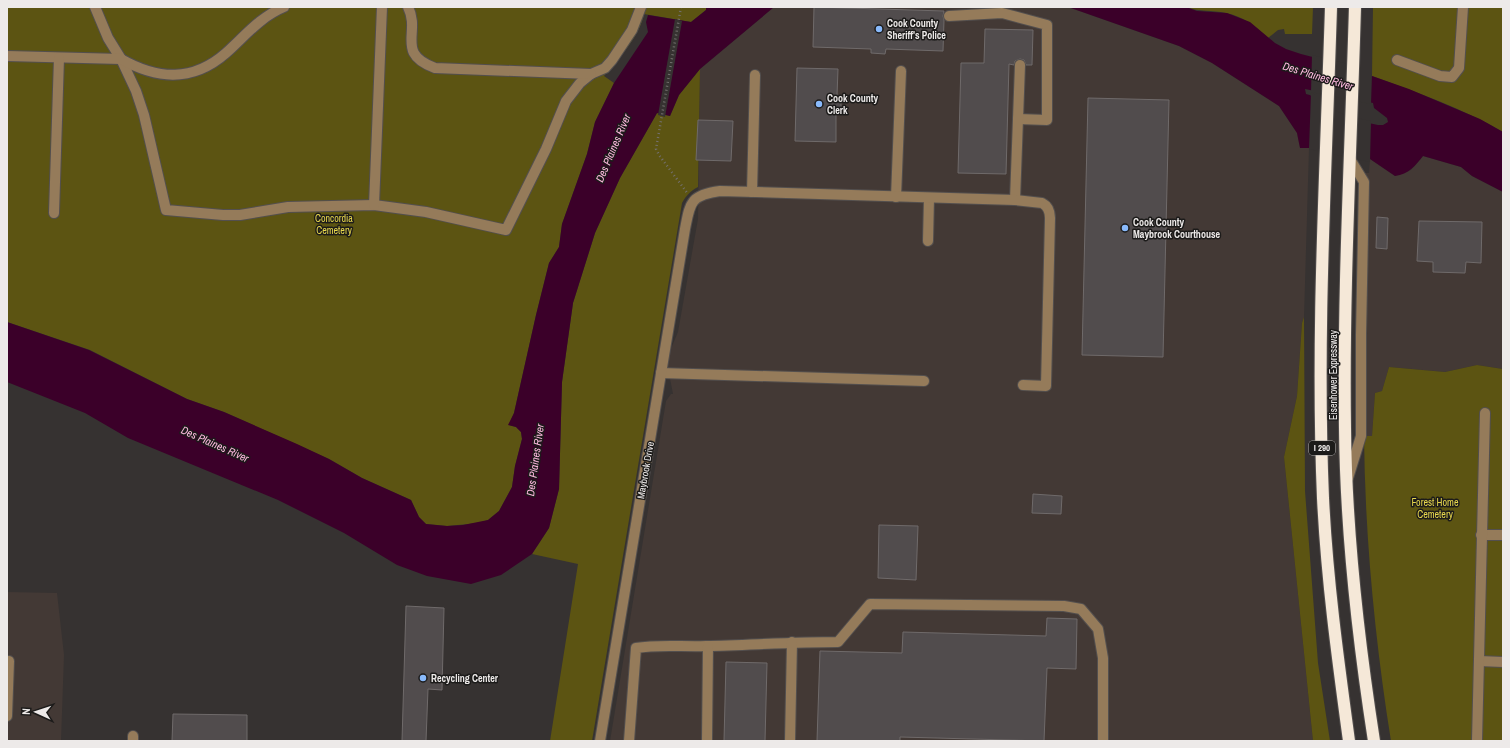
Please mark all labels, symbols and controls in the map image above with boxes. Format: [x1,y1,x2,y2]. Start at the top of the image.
place label: Cook County Sheriff's Police [887,17,946,42]
marker: Cook County Sheriff's Police [874,24,884,34]
water label: Des Plaines River [1281,59,1356,94]
place label: Cook County Clerk [827,92,878,117]
marker: Cook County Clerk [814,99,824,109]
water label: Des Plaines River [592,111,634,184]
park label: Concordia Cemetery [315,212,353,237]
place label: Cook County Maybrook Courthouse [1133,216,1220,241]
marker: Cook County Maybrook Courthouse [1120,223,1130,233]
street label: Eisenhower Expressway [1327,329,1340,420]
water label: Des Plaines River [523,422,547,497]
water label: Des Plaines River [179,423,252,466]
street label: Maybrook Drive [634,440,657,500]
road number: I 290 [1309,441,1335,455]
park label: Forest Home Cemetery [1412,496,1459,521]
place label: Recycling Center [431,672,499,685]
marker: Recycling Center [418,673,428,683]
north arrow [16,692,56,732]
text: N [19,708,33,715]

